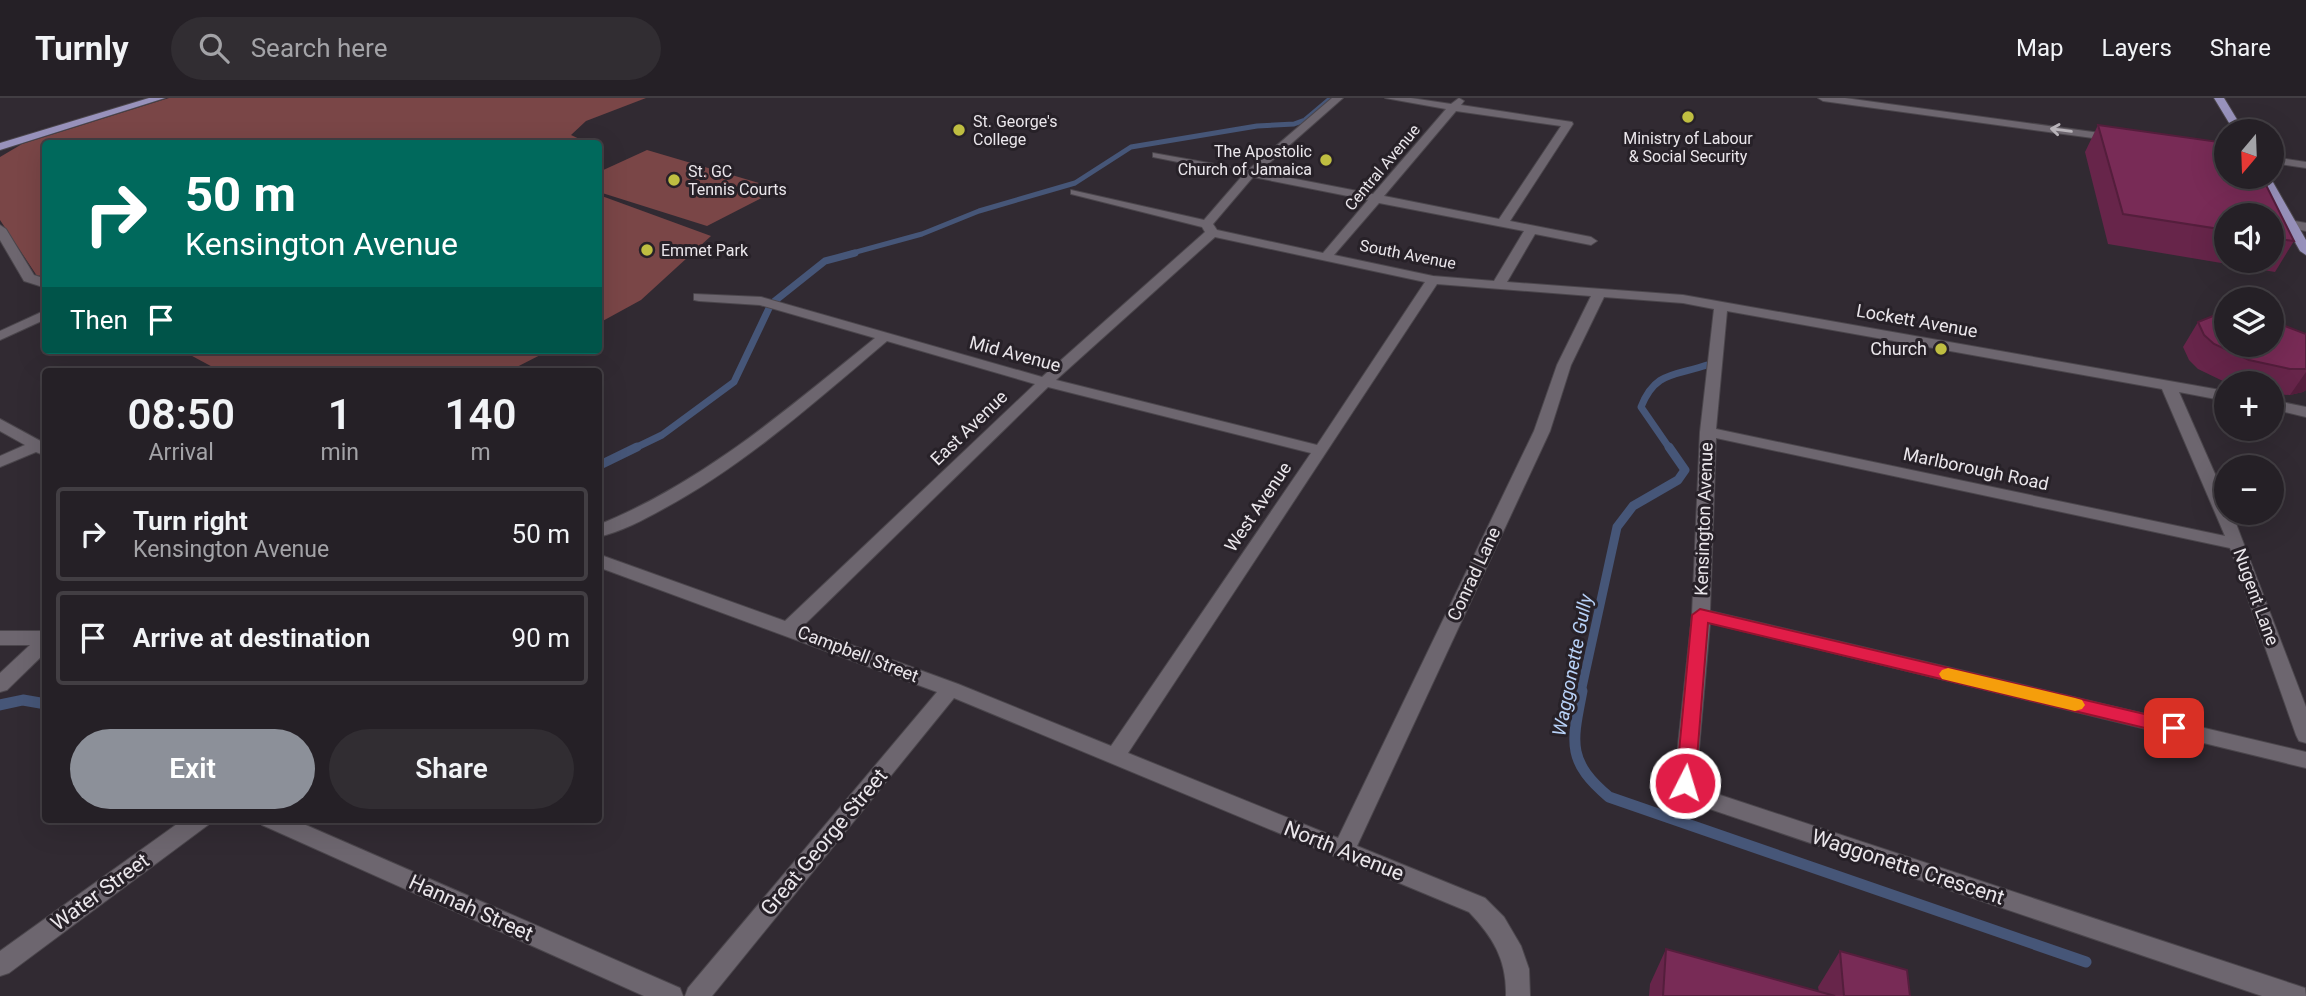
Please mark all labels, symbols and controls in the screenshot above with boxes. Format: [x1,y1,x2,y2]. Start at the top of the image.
search box [171,17,661,80]
text: Turnly [35,29,129,68]
icon: search [195,29,233,67]
text: Search here [251,33,387,63]
text: Map [2016,34,2064,62]
text: Layers [2102,34,2172,62]
text: Share [2210,34,2271,62]
marker: Ministry of Labour & Social Security [1680,109,1696,125]
place label: St. George's College [973,112,1058,149]
north arrow [2214,119,2284,189]
map controls [2214,119,2284,525]
street label: Central Avenue [1341,120,1424,214]
marker: St. George's College [951,122,967,138]
one-way arrow [2050,124,2073,137]
place label: Ministry of Labour & Social Security [1623,129,1753,166]
place label: The Apostolic Church of Jamaica [1178,142,1312,179]
marker: The Apostolic Church of Jamaica [1318,152,1334,168]
place label: St. GC Tennis Courts [688,162,787,199]
text: 50 m [185,166,296,223]
icon: right [70,168,161,259]
marker: St. GC Tennis Courts [666,172,682,188]
button: sound [2214,203,2284,273]
text: Kensington Avenue [185,225,458,263]
street label: South Avenue [1358,236,1458,273]
place label: Emmet Park [661,241,749,260]
marker: Emmet Park [639,242,655,258]
button: layers [2214,287,2284,357]
street label: Lockett Avenue [1855,299,1979,342]
icon: arrive [142,301,180,339]
text: Then [70,305,128,335]
street label: Mid Avenue [967,331,1063,376]
place label: Church [1870,338,1927,359]
marker: Church [1933,341,1949,357]
button: + [2214,371,2284,441]
street label: East Avenue [926,386,1011,469]
text: 08:50 [128,390,235,439]
text: 1 [328,390,352,439]
text: 140 [444,390,516,439]
text: Arrival [149,439,214,466]
text: min [320,439,359,466]
text: m [470,439,491,466]
street label: Kensington Avenue [1690,442,1717,596]
street label: Marlborough Road [1901,443,2051,494]
button: − [2214,455,2284,525]
street label: West Avenue [1220,458,1295,556]
text: Turn right [133,506,248,536]
icon: right [74,515,112,553]
text: 50 m [512,519,570,549]
street label: Conrad Lane [1443,524,1504,624]
text: Kensington Avenue [133,536,329,563]
street label: Nugent Lane [2229,545,2284,648]
water label: Waggonette Gully [1547,591,1598,738]
icon: arrive [74,619,112,657]
street label: Campbell Street [795,621,922,686]
text: Arrive at destination [133,623,370,653]
text: 90 m [512,623,570,653]
pin [2144,698,2204,758]
icon: arrive [2155,709,2193,747]
button: Exit [70,729,315,809]
button: Share [329,729,574,809]
position arrow [1648,746,1722,820]
street label: Great George Street [756,764,892,920]
street label: North Avenue [1281,816,1407,886]
street label: Waggonette Crescent [1809,824,2008,910]
street label: Water Street [46,848,154,936]
street label: Hannah Street [405,870,537,946]

